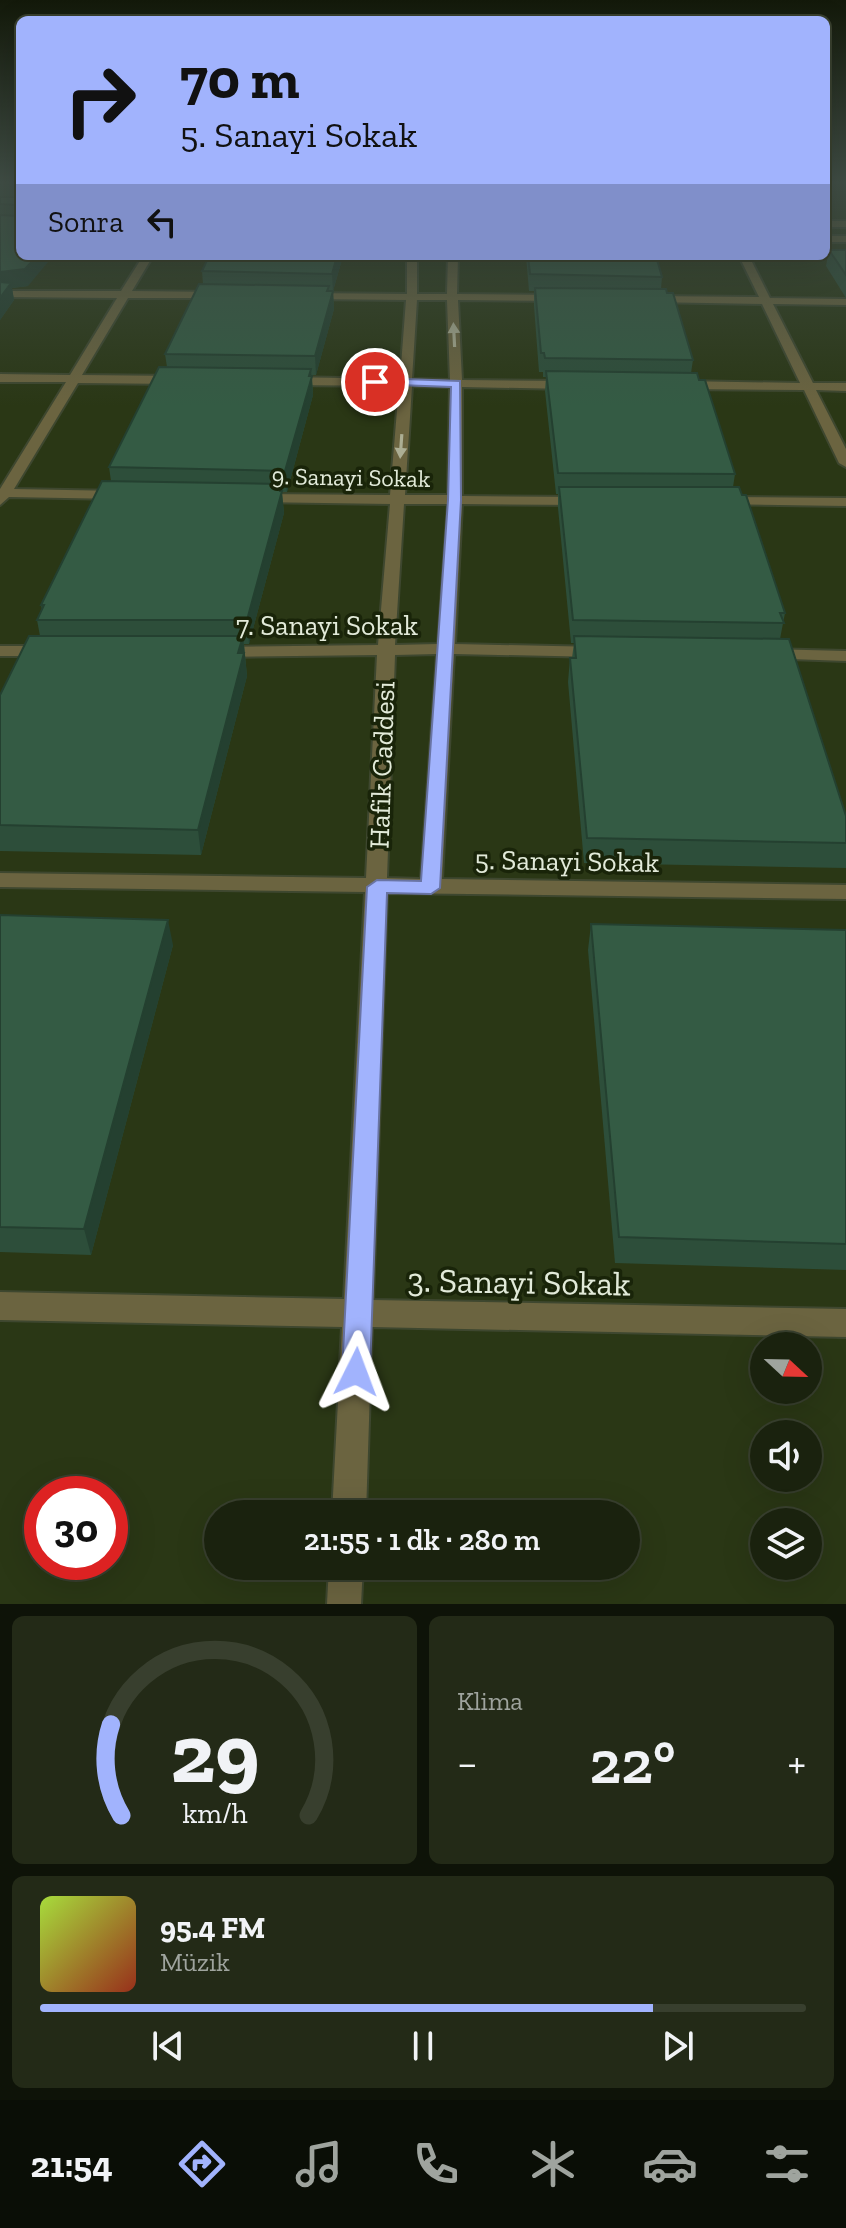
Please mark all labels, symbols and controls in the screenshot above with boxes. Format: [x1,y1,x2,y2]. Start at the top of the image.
text: 70 m [180,45,300,112]
icon: right [48,48,152,152]
text: 5. Sanayi Sokak [180,113,417,156]
icon: left [140,200,184,244]
text: Sonra [48,204,124,240]
one-way arrow [447,322,460,347]
pin [341,348,409,416]
icon: arrive [353,360,397,404]
one-way arrow [394,434,407,459]
street label: 9. Sanayi Sokak [271,461,431,493]
street label: 7. Sanayi Sokak [236,609,418,642]
street label: Hafik Caddesi [363,680,401,849]
street label: 5. Sanayi Sokak [474,843,660,879]
street label: 3. Sanayi Sokak [407,1260,631,1304]
position arrow [314,1330,398,1414]
north arrow [750,1332,822,1404]
map controls [750,1332,822,1580]
button: sound [750,1420,822,1492]
speed limit sign: 30 [24,1476,128,1580]
button: layers [750,1508,822,1580]
text: 21:55 · 1 dk · 280 m [304,1522,540,1558]
text: Klima [457,1685,523,1717]
text: 29 [170,1703,259,1803]
text: 22° [590,1726,676,1798]
text: − [457,1736,478,1789]
text: + [787,1736,806,1789]
text: km/h [182,1796,247,1830]
text: 95.4 FM [160,1910,265,1946]
text: Müzik [160,1946,230,1978]
icon: previous [146,2024,190,2068]
icon: pause [401,2024,445,2068]
icon: next [656,2024,700,2068]
icon: directions [174,2136,230,2192]
icon: music [291,2136,347,2192]
icon: phone [408,2136,464,2192]
icon: climate [525,2136,581,2192]
icon: car [642,2136,698,2192]
icon: filters [759,2136,815,2192]
text: 21:54 [31,2143,113,2186]

